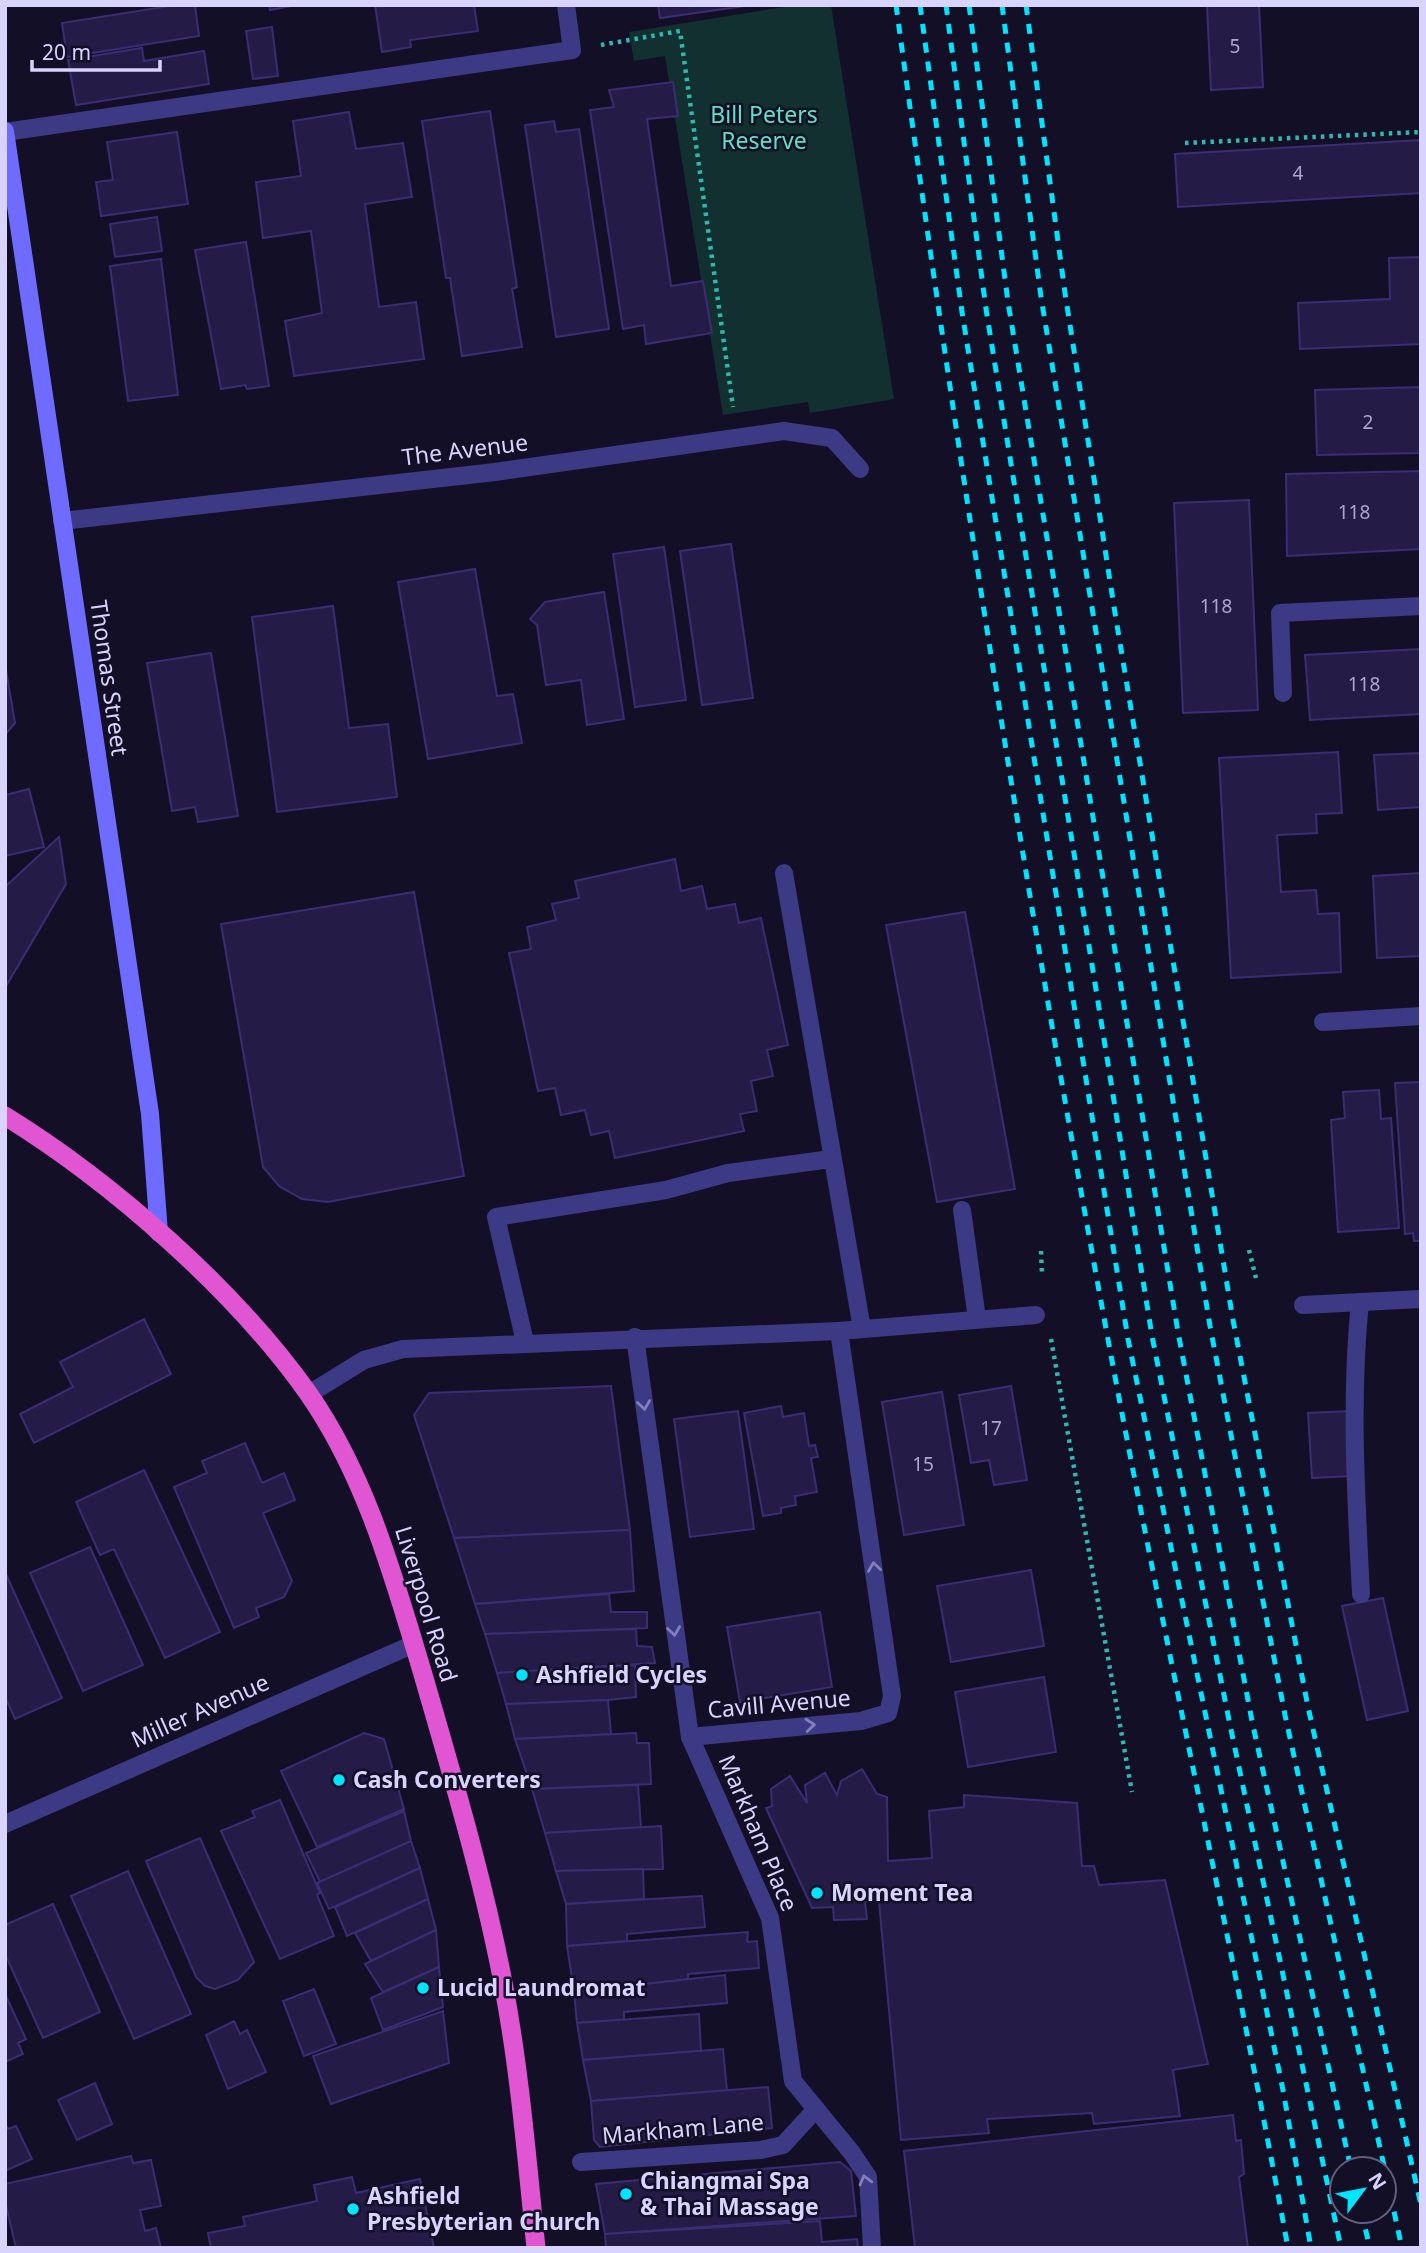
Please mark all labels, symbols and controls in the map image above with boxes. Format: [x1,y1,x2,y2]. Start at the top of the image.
scale bar [32,28,159,72]
house number: 5 [1230,33,1240,59]
text: 20 m [42,38,91,66]
park label: Bill Peters Reserve [710,98,818,156]
house number: 4 [1293,160,1304,186]
house number: 2 [1363,409,1373,435]
street label: The Avenue [400,425,530,473]
house number: 118 [1338,499,1370,525]
house number: 118 [1200,593,1232,619]
street label: Thomas Street [83,598,137,758]
house number: 118 [1348,671,1380,697]
one-way arrow [636,1399,651,1411]
house number: 17 [980,1415,1002,1441]
house number: 15 [912,1451,934,1477]
street label: Liverpool Road [388,1522,466,1686]
one-way arrow [867,1561,882,1573]
one-way arrow [666,1625,681,1636]
place label: Ashfield Cycles [536,1658,707,1690]
street label: Miller Avenue [126,1665,274,1755]
marker: Ashfield Cycles [514,1667,530,1683]
street label: Cavill Avenue [706,1681,852,1725]
one-way arrow [804,1718,816,1733]
street label: Markham Place [712,1750,806,1916]
place label: Cash Converters [353,1763,541,1795]
marker: Cash Converters [331,1772,347,1788]
place label: Moment Tea [831,1876,973,1908]
marker: Moment Tea [809,1885,825,1901]
place label: Lucid Laundromat [437,1971,646,2003]
marker: Lucid Laundromat [415,1980,431,1996]
street label: Markham Lane [601,2105,765,2151]
north arrow [1328,2155,1398,2225]
place label: Chiangmai Spa & Thai Massage [640,2164,819,2222]
text: N [1362,2168,1393,2194]
one-way arrow [859,2175,873,2187]
place label: Ashfield Presbyterian Church [367,2179,600,2237]
marker: Chiangmai Spa & Thai Massage [618,2186,634,2202]
marker: Ashfield Presbyterian Church [345,2201,361,2217]

